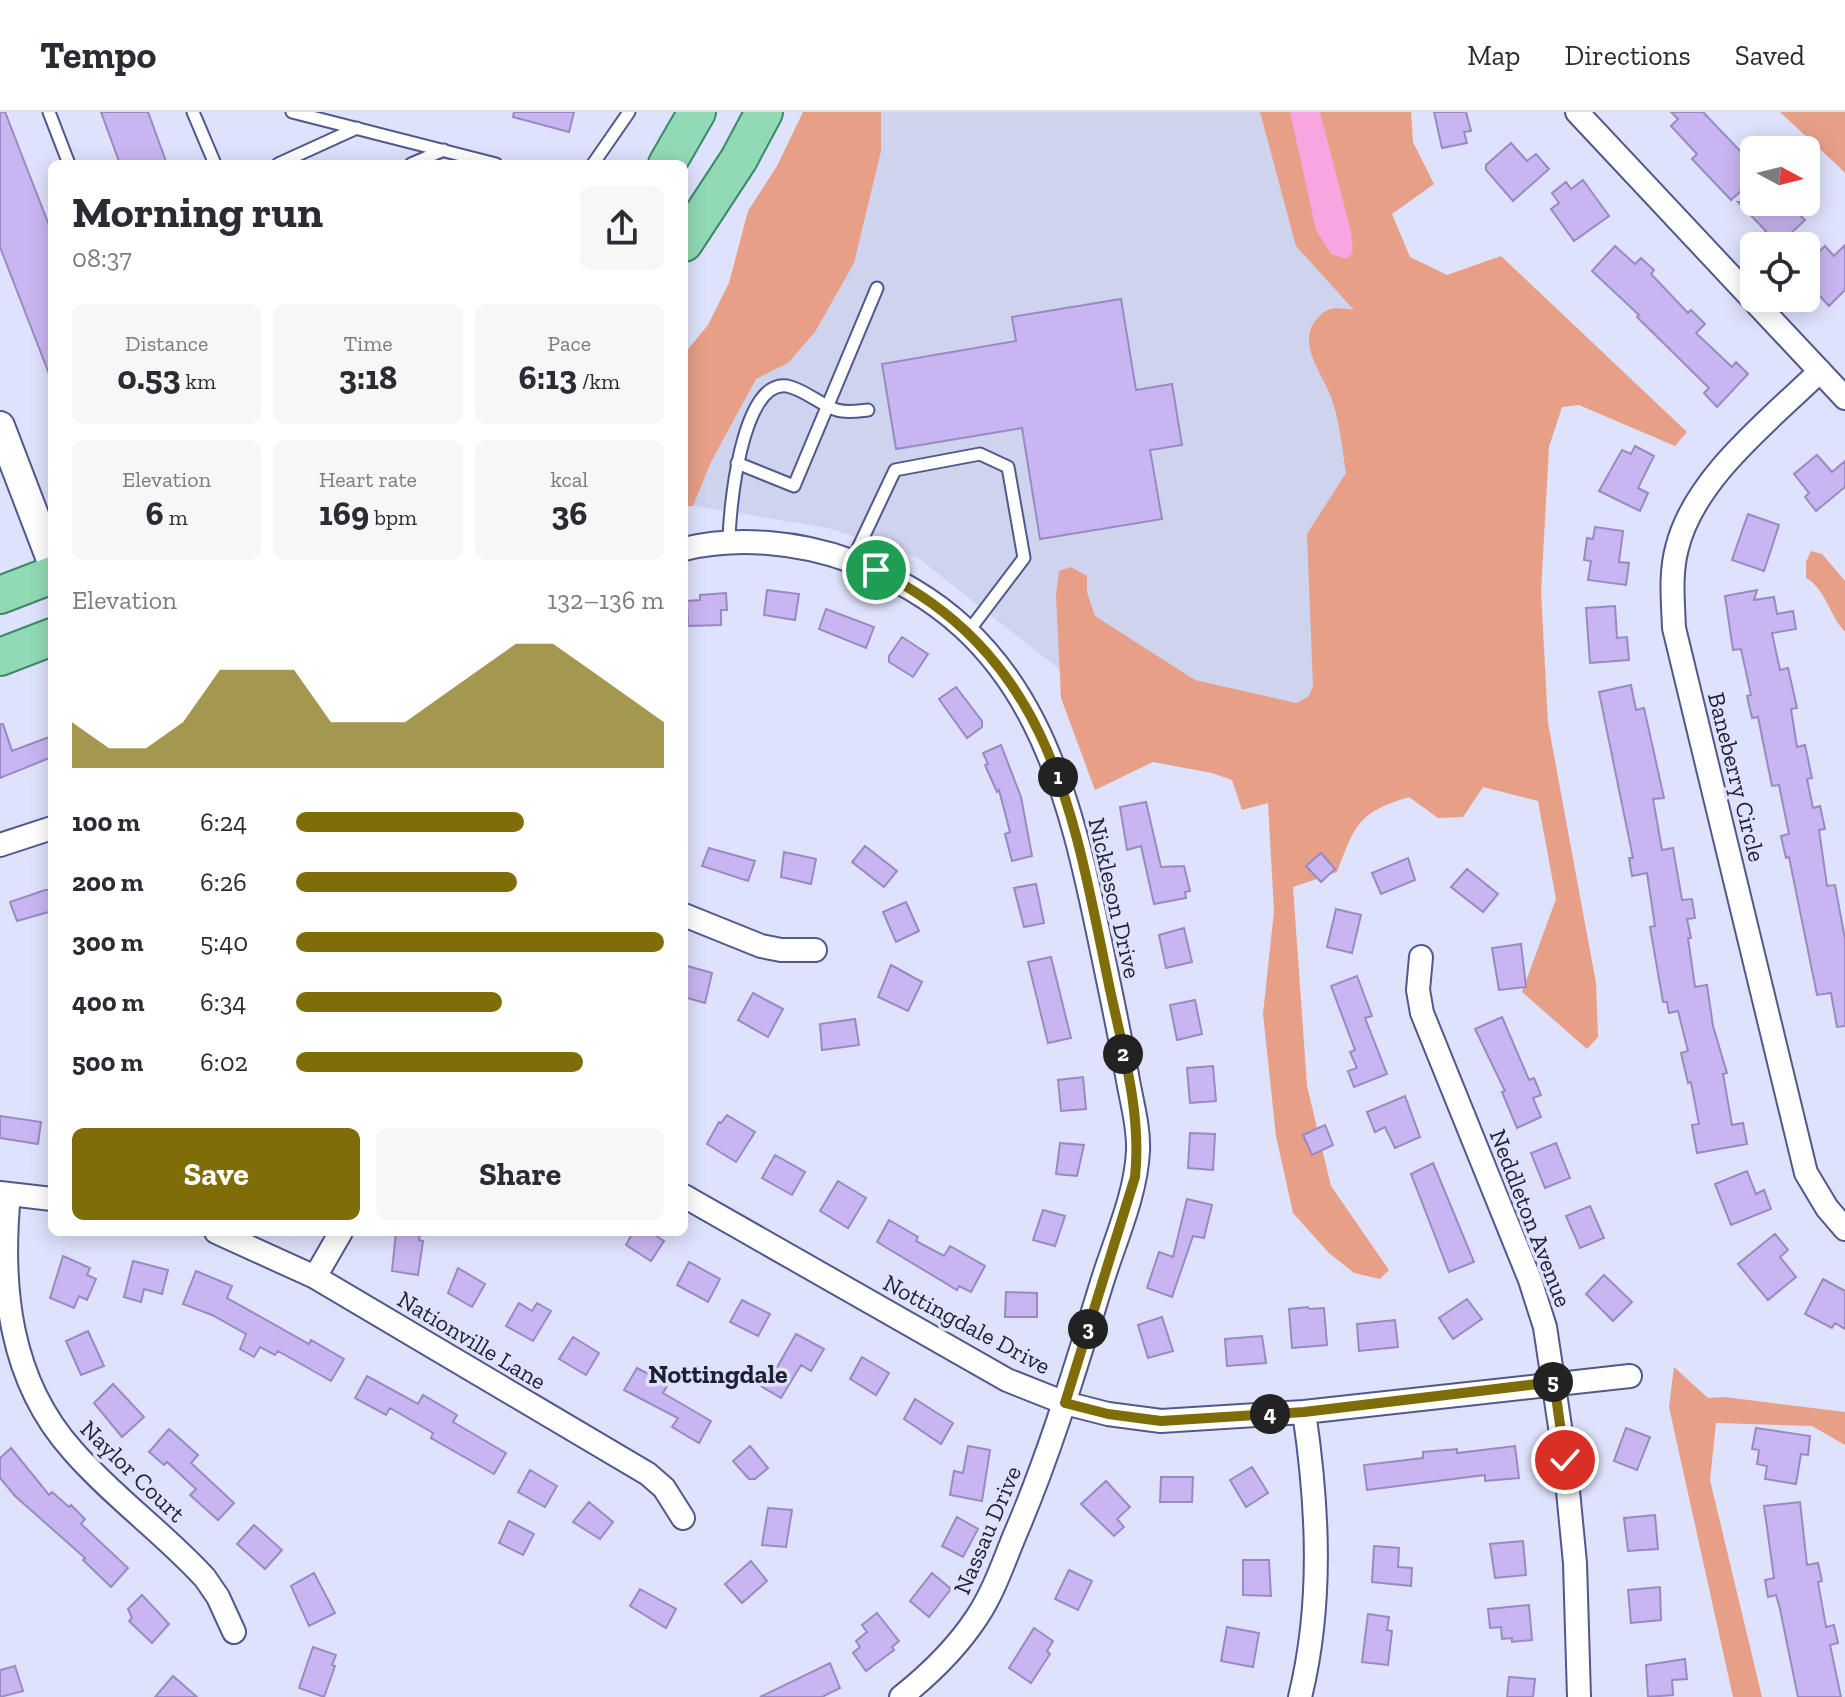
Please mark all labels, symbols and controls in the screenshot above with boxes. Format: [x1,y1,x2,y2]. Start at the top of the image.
text: Tempo [40,32,156,78]
text: Map [1467,39,1520,72]
text: Directions [1564,39,1691,72]
text: Saved [1735,39,1805,72]
north arrow [1740,136,1820,216]
map controls [1740,136,1820,312]
text: Morning run [72,185,323,238]
button: share [580,186,664,270]
button: locate [1740,232,1820,312]
text: 08:37 [72,242,132,274]
text: Distance [125,330,208,357]
text: Time [343,330,393,357]
text: Pace [548,330,591,357]
text: 0.53 [117,357,181,398]
text: 3:18 [339,357,397,398]
text: 6:13 [519,357,577,398]
text: km [181,368,216,395]
text: /km [577,368,620,395]
text: Elevation [122,466,211,493]
text: Heart rate [319,466,417,493]
text: kcal [550,466,588,493]
text: 6 [146,493,164,534]
text: 169 [319,493,369,534]
text: 36 [551,493,588,534]
text: m [164,504,188,531]
text: bpm [369,504,417,531]
pin [842,536,910,604]
icon: arrive [854,548,898,592]
text: Elevation [72,584,177,616]
text: 132–136 m [547,584,664,616]
street label: Baneberry Circle [1702,689,1772,865]
pin: 1 [1038,757,1078,797]
text: 1 [1054,763,1062,790]
text: 100 m [72,806,140,838]
text: 6:24 [200,806,247,838]
street label: Nickleson Drive [1082,815,1148,981]
text: 200 m [72,866,144,898]
text: 6:26 [200,866,247,898]
text: 300 m [72,926,143,958]
text: 5:40 [200,926,248,958]
text: 400 m [72,986,144,1018]
text: 6:34 [200,986,246,1018]
pin: 2 [1103,1034,1143,1074]
text: 2 [1117,1040,1129,1067]
text: 500 m [72,1046,143,1078]
text: 6:02 [200,1046,248,1078]
street label: Neddleton Avenue [1484,1125,1578,1311]
button: Save [72,1128,360,1220]
button: Share [376,1128,664,1220]
street label: Nottingdale Drive [878,1268,1056,1380]
street label: Nationville Lane [393,1284,551,1396]
pin: 3 [1068,1309,1108,1349]
text: 3 [1082,1315,1094,1342]
district label: Nottingdale [648,1358,788,1390]
pin: 5 [1533,1362,1573,1402]
text: 5 [1547,1368,1559,1395]
pin: 4 [1250,1394,1290,1434]
text: 4 [1264,1400,1276,1427]
street label: Naylor Court [75,1414,191,1528]
pin [1531,1426,1599,1494]
icon: check [1543,1438,1587,1482]
street label: Nassau Drive [947,1461,1027,1599]

